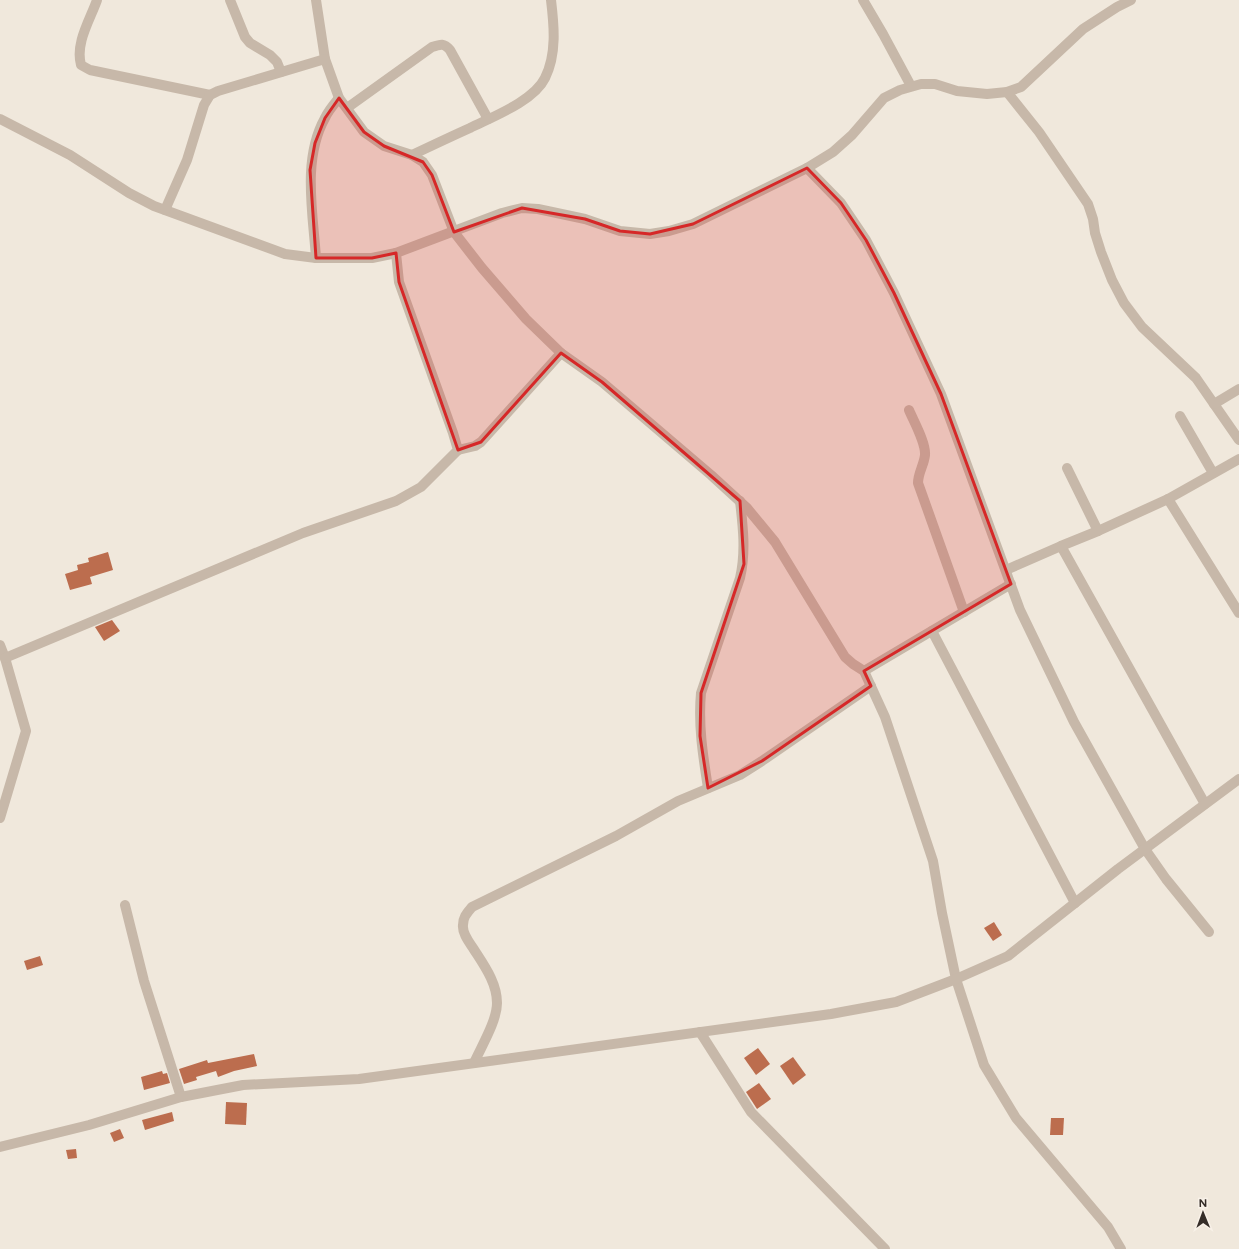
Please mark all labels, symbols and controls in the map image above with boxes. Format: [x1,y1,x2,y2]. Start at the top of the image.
north arrow [1183,1193,1223,1233]
text: N [1198,1197,1207,1210]

